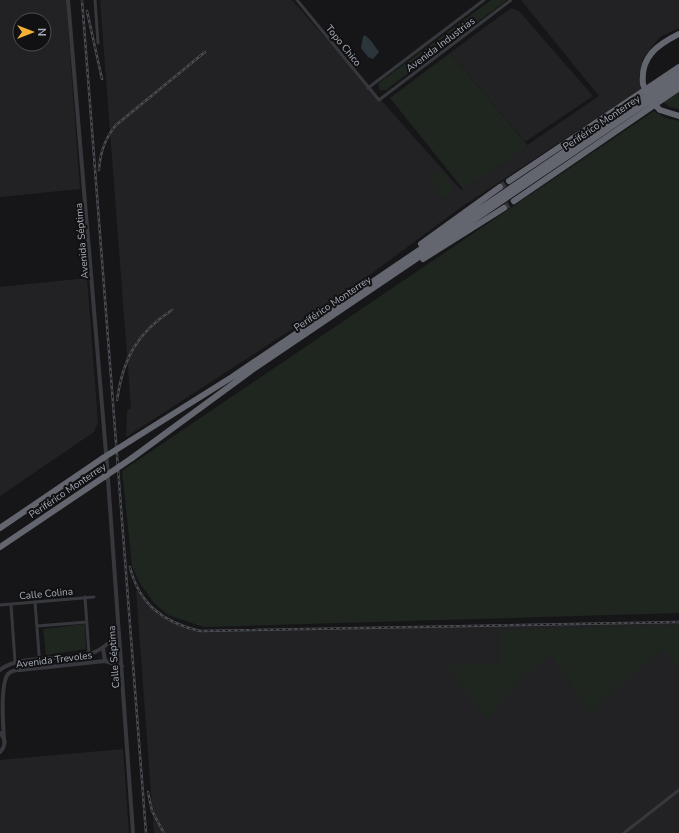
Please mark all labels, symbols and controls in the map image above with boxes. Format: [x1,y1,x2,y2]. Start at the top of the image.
north arrow [12,12,52,52]
street label: Avenida Industrias [403,14,478,75]
street label: Topo Chico [322,22,365,70]
text: N [34,28,49,36]
street label: Periférico Monterrey [560,91,644,154]
street label: Avenida Séptima [72,202,92,279]
street label: Periférico Monterrey [291,272,375,335]
street label: Periférico Monterrey [26,459,110,522]
street label: Calle Colina [19,585,74,603]
street label: Calle Séptima [105,625,123,689]
street label: Avenida Trevoles [15,648,93,672]

